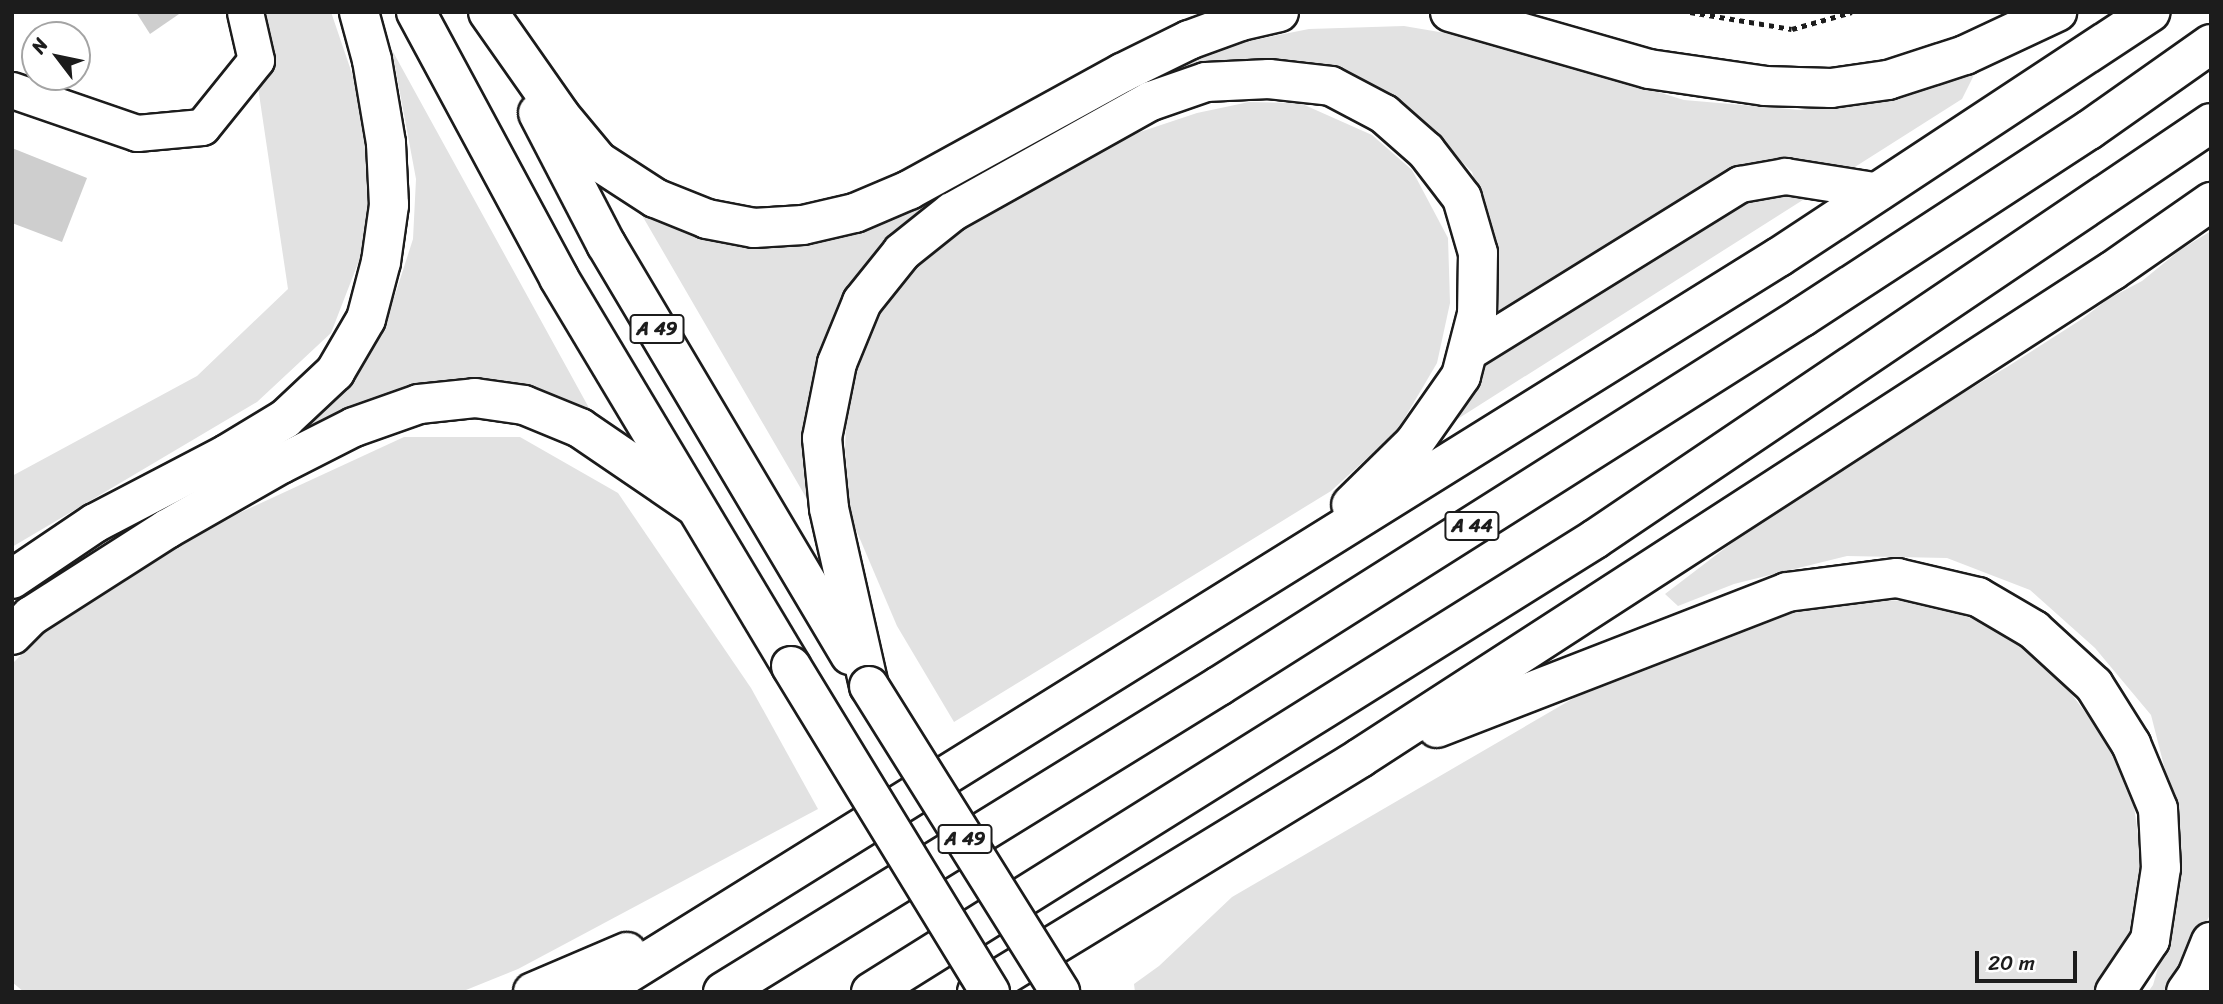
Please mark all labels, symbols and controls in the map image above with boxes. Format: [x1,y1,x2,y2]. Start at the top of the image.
north arrow [21,21,91,91]
text: N [22,31,57,60]
road number: A 49 [629,314,685,344]
road number: A 44 [1444,510,1500,541]
road number: A 49 [937,824,993,854]
scale bar [1978,937,2080,981]
text: 20 m [1988,944,2035,982]

